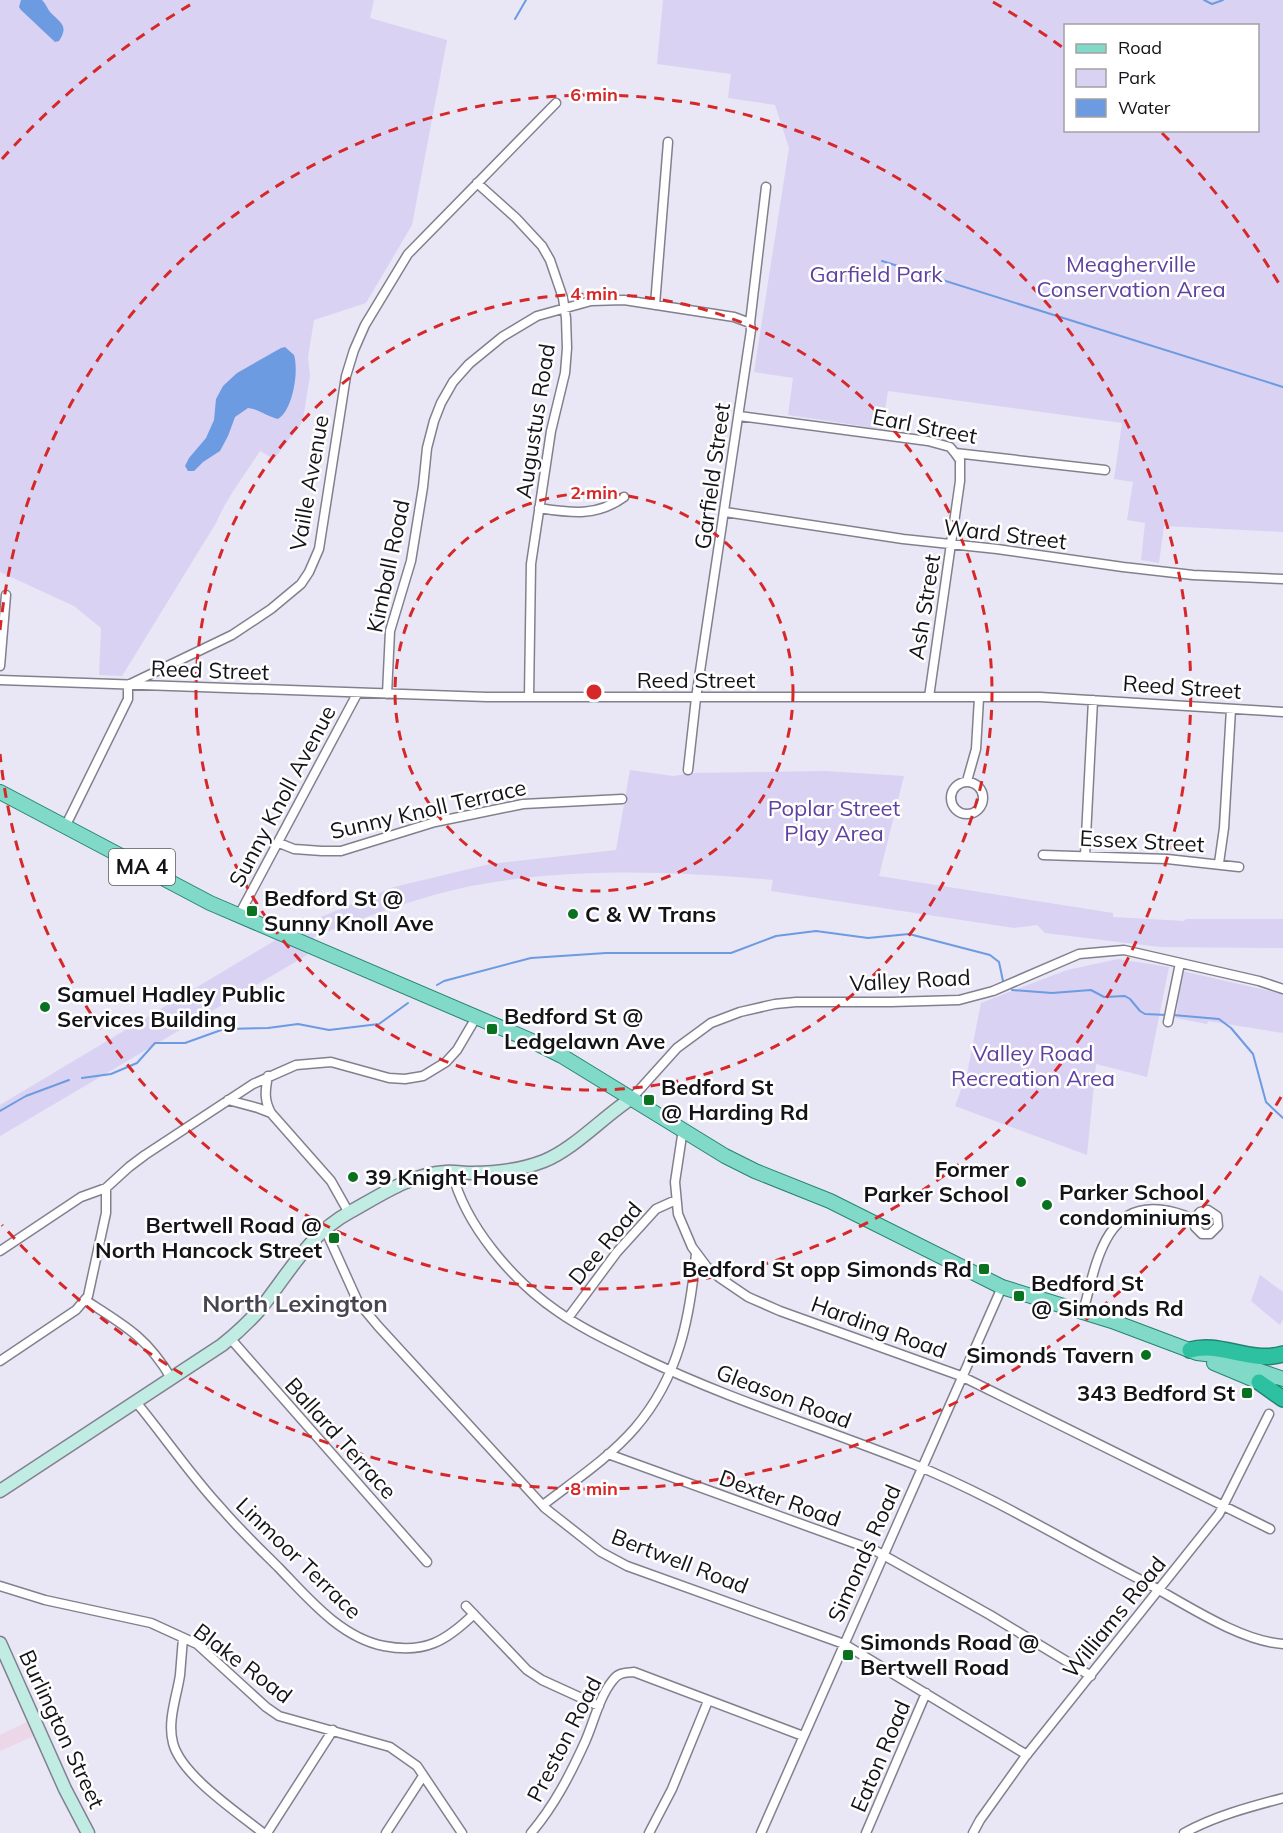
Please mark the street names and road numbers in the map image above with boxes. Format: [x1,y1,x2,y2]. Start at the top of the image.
street label: Augustus Road [509,341,561,501]
street label: Garfield Street [688,401,736,551]
street label: Earl Street [870,402,980,450]
street label: Vaille Avenue [283,413,335,553]
street label: Kimball Road [360,497,416,635]
street label: Ward Street [942,513,1069,555]
street label: Ash Street [902,552,946,662]
street label: Reed Street [150,654,270,686]
street label: Reed Street [637,666,756,694]
street label: Reed Street [1122,669,1242,705]
street label: Sunny Knoll Avenue [222,700,342,892]
street label: Sunny Knoll Terrace [327,773,529,845]
street label: Essex Street [1079,824,1205,858]
road number: MA 4 [109,849,175,885]
street label: Valley Road [849,963,971,997]
street label: Dee Road [562,1196,648,1290]
street label: Harding Road [807,1290,951,1364]
street label: Gleason Road [712,1357,856,1435]
street label: Ballard Terrace [279,1371,403,1505]
street label: Dexter Road [715,1463,845,1533]
street label: Simonds Road [821,1480,907,1626]
street label: Linmoor Terrace [230,1491,368,1625]
street label: Bertwell Road [608,1522,752,1600]
street label: Williams Road [1056,1550,1172,1684]
street label: Blake Road [188,1617,298,1709]
street label: Burlington Street [13,1645,111,1813]
street label: Preston Road [520,1671,608,1807]
street label: Eaton Road [844,1696,916,1816]

